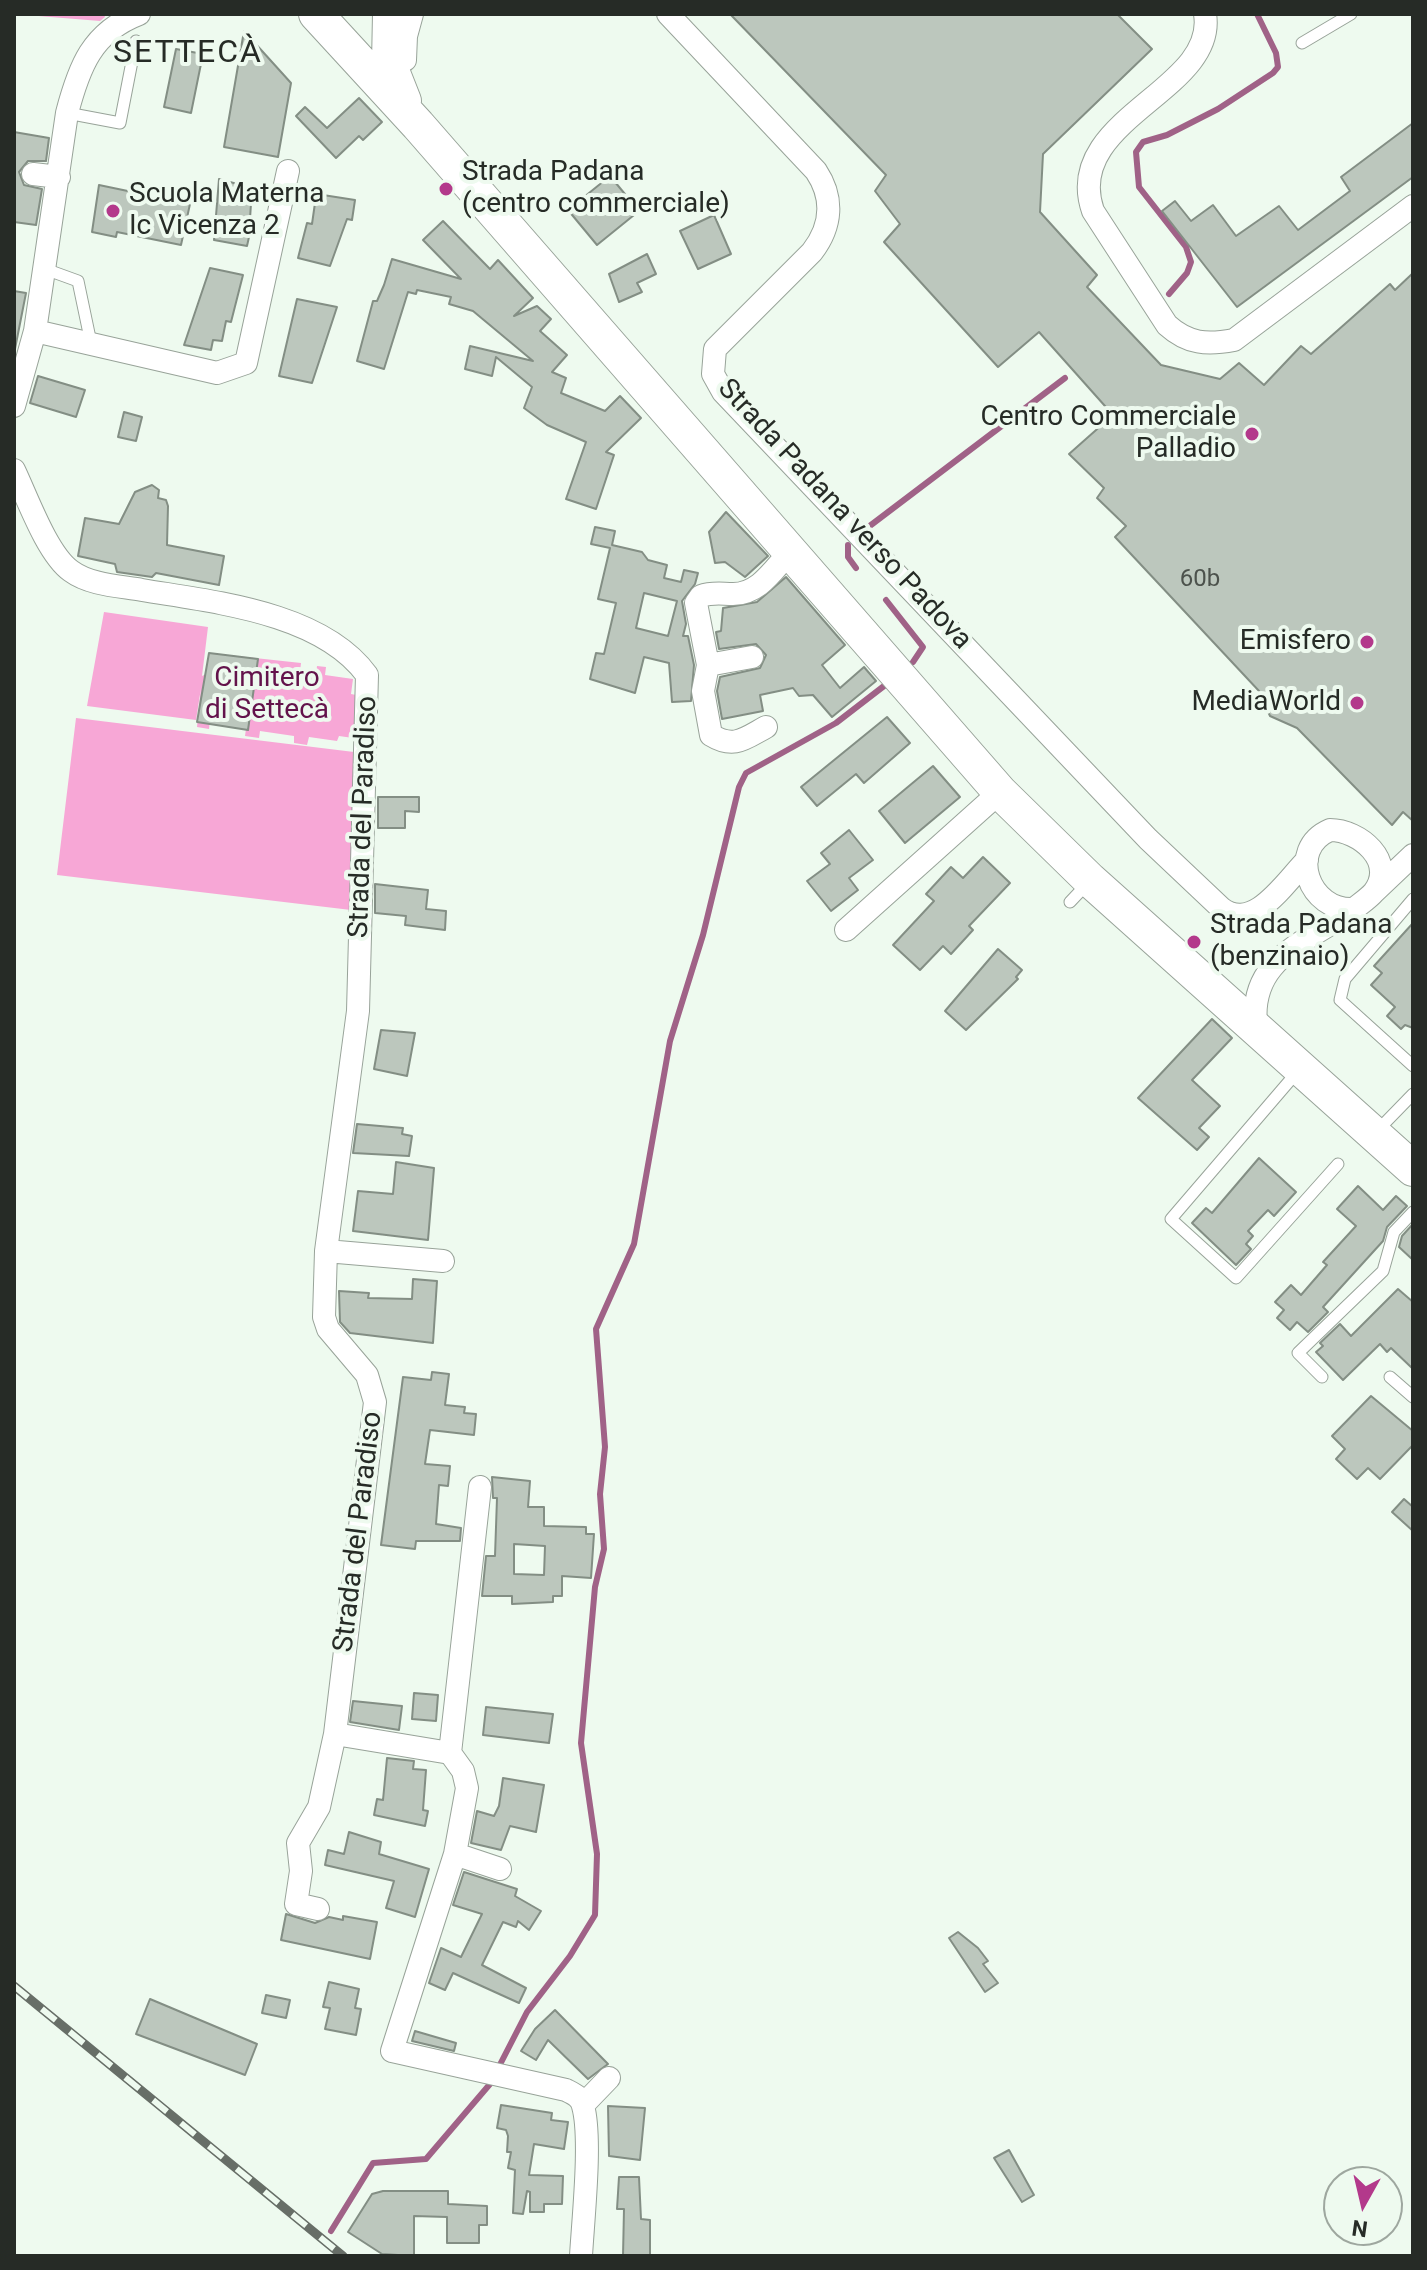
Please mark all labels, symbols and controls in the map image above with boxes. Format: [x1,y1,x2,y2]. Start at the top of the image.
district label: SETTECÀ [113,35,263,73]
place label: Strada Padana (centro commerciale) [462,156,730,222]
place label: Scuola Materna Ic Vicenza 2 [129,178,325,244]
marker: Strada Padana (centro commerciale) [437,180,455,198]
marker: Scuola Materna Ic Vicenza 2 [104,202,122,220]
street label: Strada Padana verso Padova [710,373,978,657]
place label: Centro Commerciale Palladio [980,401,1236,467]
marker: Centro Commerciale Palladio [1243,425,1261,443]
house number: 60b [1180,566,1220,594]
place label: Emisfero [1240,625,1351,659]
marker: Emisfero [1358,633,1376,651]
park label: Cimitero di Settecà [205,662,329,728]
place label: MediaWorld [1191,686,1341,720]
marker: MediaWorld [1348,694,1366,712]
street label: Strada del Paradiso [343,695,385,939]
place label: Strada Padana (benzinaio) [1210,909,1392,975]
marker: Strada Padana (benzinaio) [1185,933,1203,951]
street label: Strada del Paradiso [328,1410,390,1654]
north arrow [1323,2166,1403,2246]
text: N [1350,2215,1369,2242]

